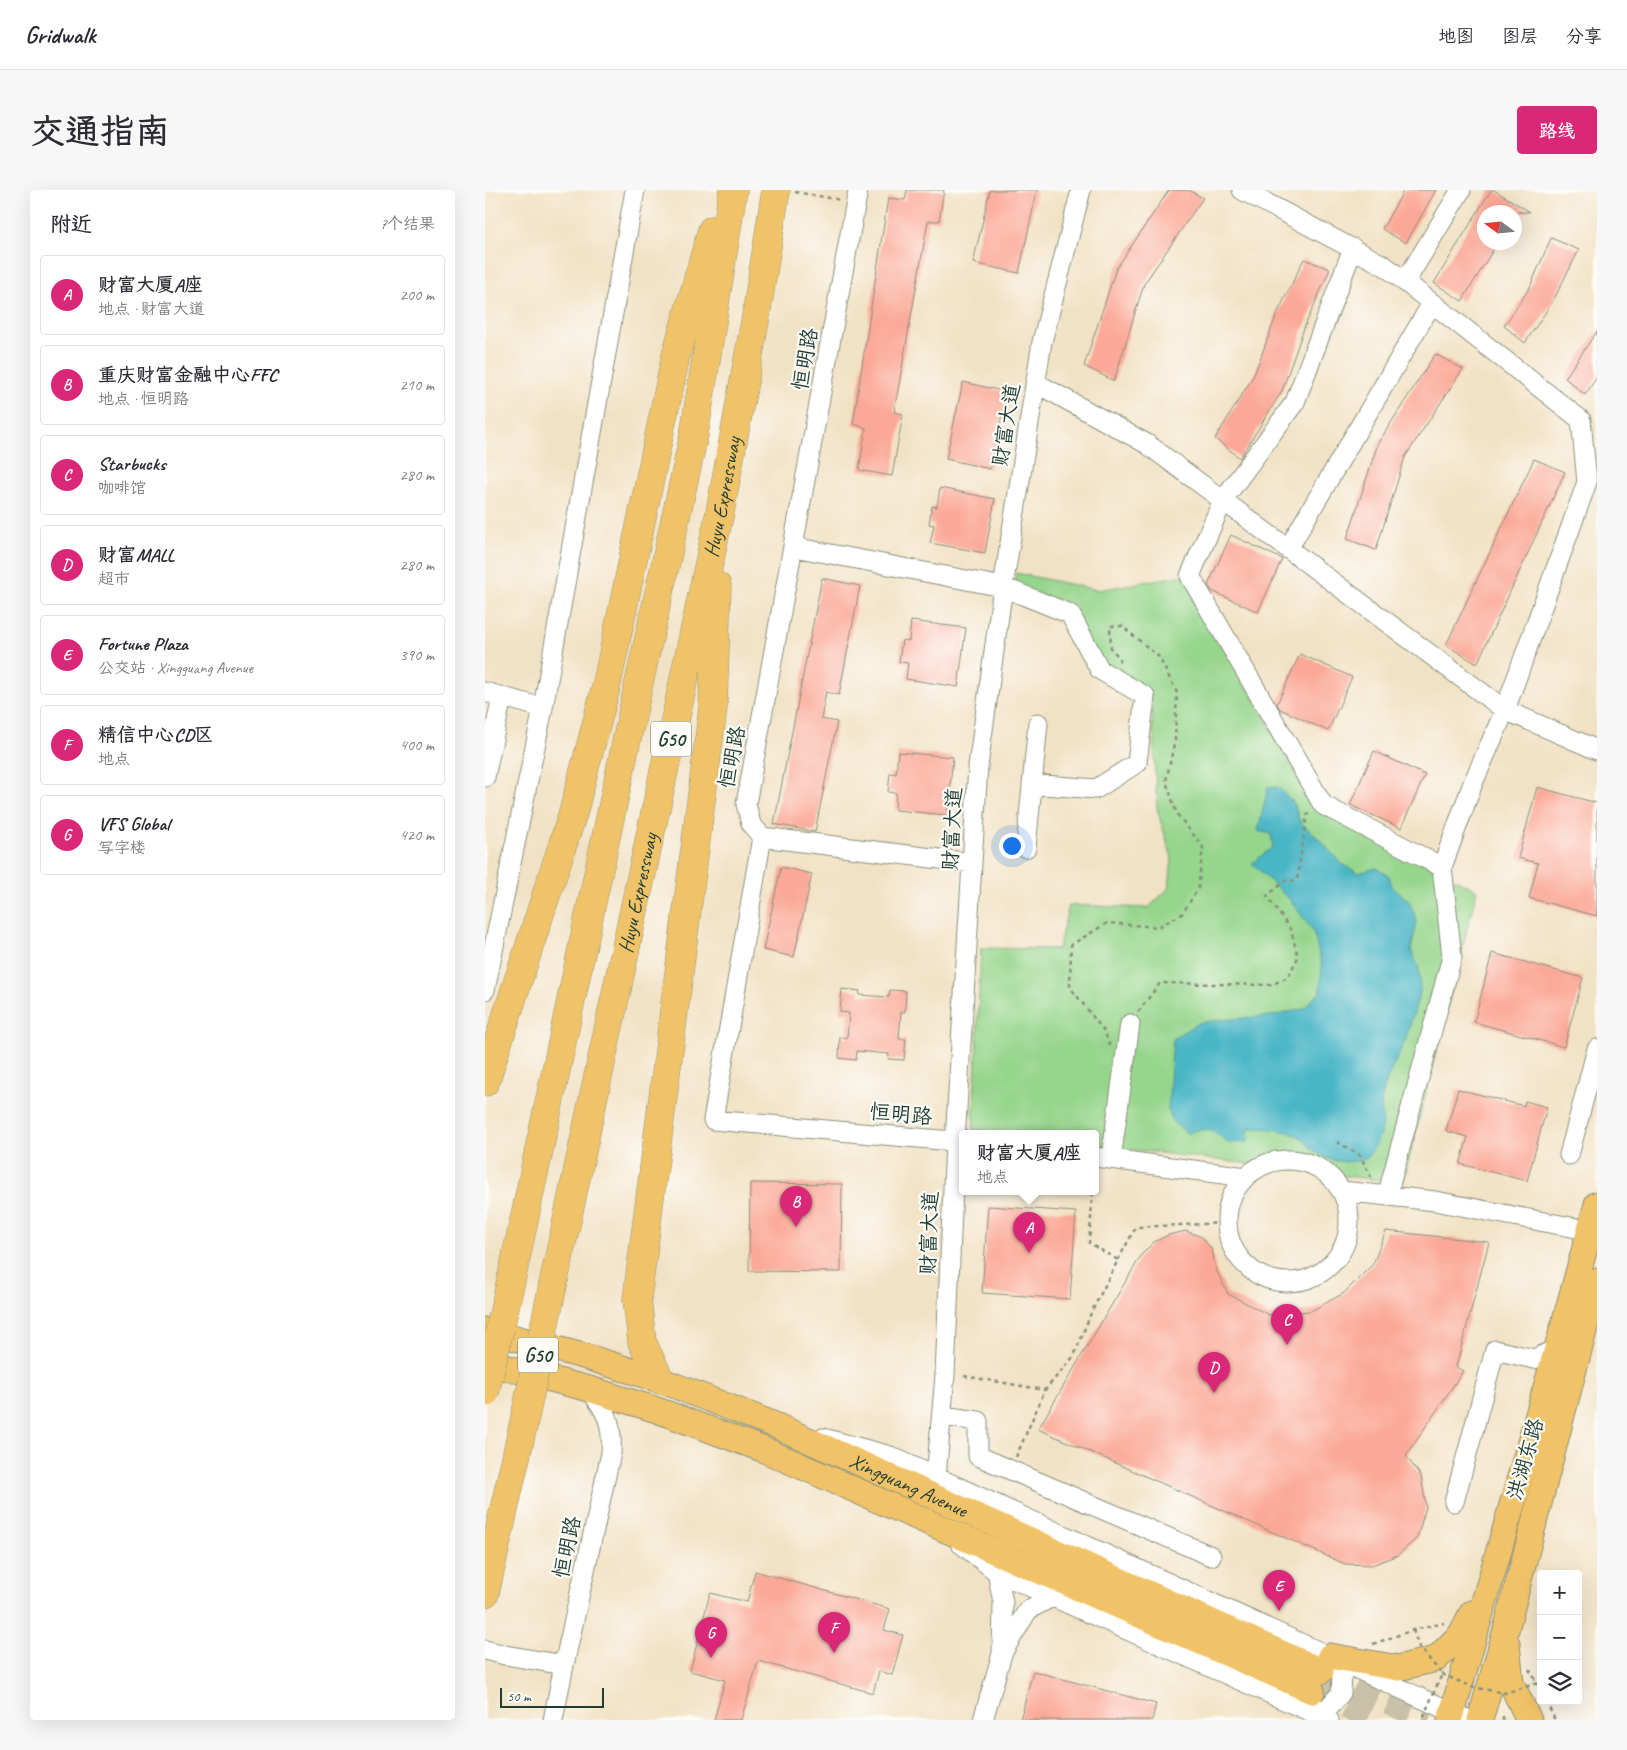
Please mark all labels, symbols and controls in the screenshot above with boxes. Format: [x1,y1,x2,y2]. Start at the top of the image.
text: Gridwalk [25,20,95,50]
text: 地图 [1438,25,1474,47]
text: 图层 [1502,25,1538,47]
text: 分享 [1566,25,1602,47]
button: 路线 [1517,106,1597,154]
text: 交通指南 [30,109,170,154]
north arrow [1477,205,1522,250]
text: 附近 [50,211,92,237]
text: 7个结果 [380,214,435,234]
text: 财富大厦A座 [98,273,203,297]
text: A [63,285,71,305]
text: 200 m [400,285,434,305]
text: 地点 · 财富大道 [98,299,205,319]
street label: 恒明路 [787,326,823,392]
text: 重庆财富金融中心FFC [98,363,277,387]
text: B [63,375,71,395]
text: 210 m [400,375,434,395]
street label: 财富大道 [987,381,1025,469]
text: 地点 · 恒明路 [98,389,189,409]
street label: Huyu Expressway [698,433,747,559]
text: Starbucks [98,452,166,476]
text: C [63,465,71,485]
text: 280 m [400,465,434,485]
text: 咖啡馆 [98,478,146,498]
text: 财富MALL [98,543,174,567]
text: D [62,555,72,575]
text: 280 m [400,555,434,575]
text: 超市 [98,569,130,589]
text: Fortune Plaza [98,632,188,656]
text: E [63,645,71,665]
text: 390 m [400,645,434,665]
text: 公交站 · Xingguang Avenue [98,658,253,678]
road number: G50 [651,722,691,756]
text: 精信中心CD区 [98,723,213,747]
street label: 恒明路 [713,724,751,790]
text: F [63,735,71,755]
text: 400 m [400,735,434,755]
text: 地点 [98,749,130,769]
street label: 财富大道 [937,786,967,872]
text: VFS Global [98,812,170,836]
text: G [63,825,71,845]
text: 420 m [400,825,434,845]
street label: Huyu Expressway [612,829,664,955]
your location [999,833,1025,859]
text: 写字楼 [98,838,146,858]
street label: 恒明路 [868,1098,934,1130]
popup [959,1130,1099,1195]
text: 财富大厦A座 [977,1141,1081,1165]
text: 地点 [977,1167,1009,1187]
pin: B [780,1186,812,1227]
street label: 财富大道 [915,1191,943,1275]
pin: A [1013,1212,1045,1253]
pin: C [1271,1304,1303,1345]
road number: G50 [518,1338,558,1372]
pin: D [1198,1352,1230,1393]
street label: 洪湖东路 [1501,1415,1549,1503]
street label: Xingguang Avenue [846,1447,973,1523]
street label: 恒明路 [548,1513,586,1581]
pin: E [1263,1570,1295,1611]
map controls [1537,1570,1582,1705]
button: + [1537,1570,1582,1615]
pin: F [818,1612,850,1653]
button: − [1537,1615,1582,1660]
pin: G [695,1617,727,1658]
button: layers [1537,1660,1582,1705]
scale bar [500,1685,604,1708]
text: 50 m [507,1688,531,1705]

